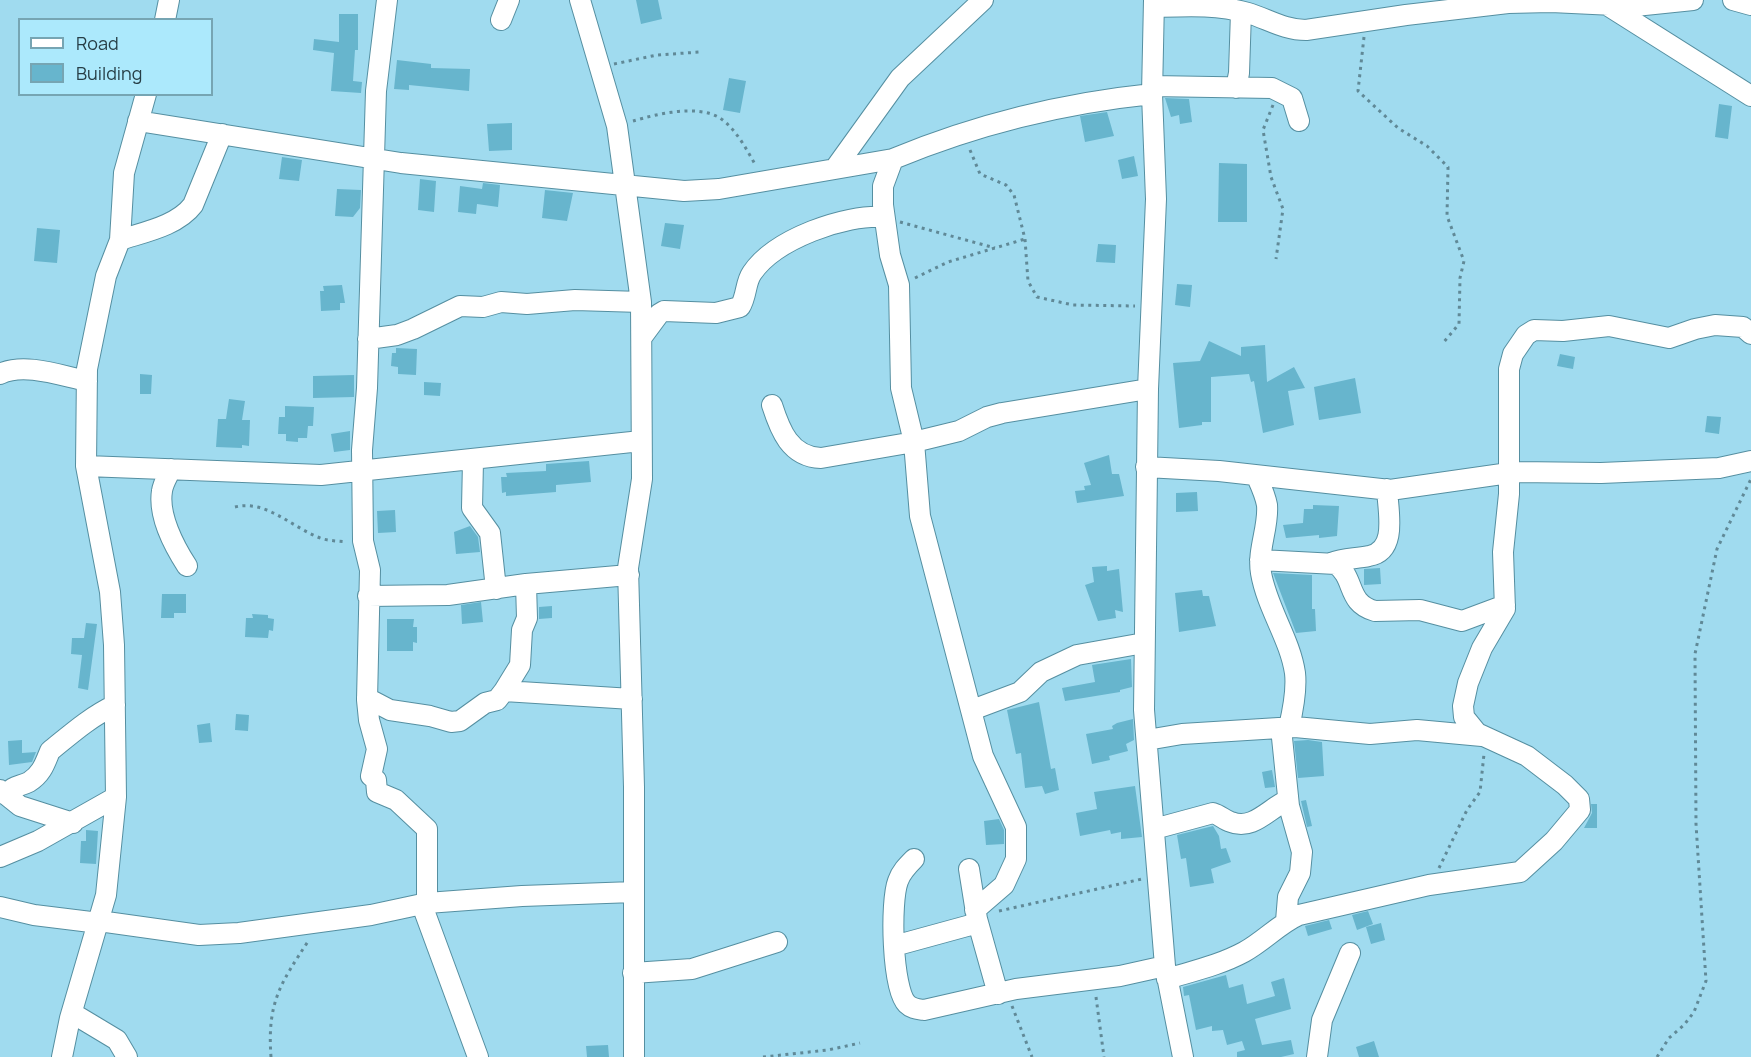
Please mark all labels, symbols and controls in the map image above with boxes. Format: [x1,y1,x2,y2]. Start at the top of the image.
legend [18,18,213,96]
text: Road [76,31,119,55]
text: Building [76,61,142,85]

